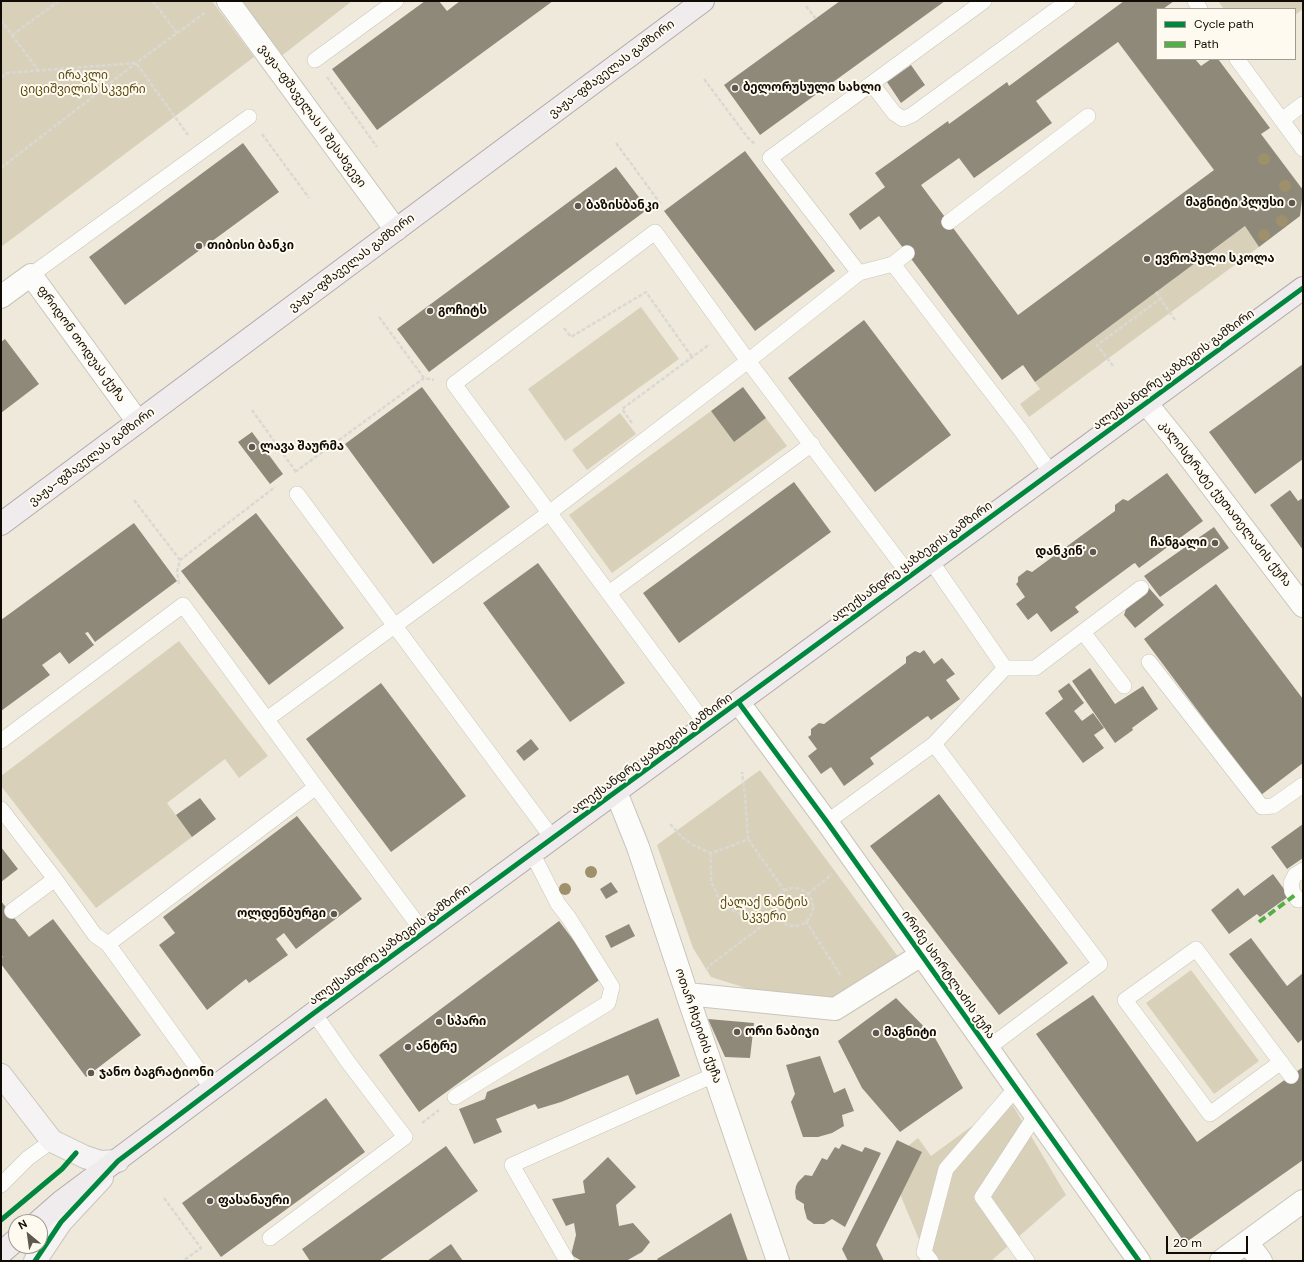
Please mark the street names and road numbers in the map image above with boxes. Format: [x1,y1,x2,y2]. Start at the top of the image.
street label: ვაჟა-ფშაველას გამზირი [546,17,678,121]
street label: ვაჟა-ფშაველას II შესახვევი [255,42,369,190]
street label: ვაჟა-ფშაველას გამზირი [286,211,418,315]
street label: ფრიდონ თოდუას ქუჩა [34,283,128,405]
street label: ალექსანდრე ყაზბეგის გამზირი [1090,307,1258,433]
street label: ვაჟა-ფშაველას გამზირი [26,405,158,509]
street label: კალისტრატე ქუთათელაძის ქუჩა [1156,418,1294,590]
street label: ალექსანდრე ყაზბეგის გამზირი [828,499,996,625]
street label: ალექსანდრე ყაზბეგის გამზირი [568,691,736,817]
street label: ალექსანდრე ყაზბეგის გამზირი [306,882,474,1008]
street label: ირინე სხირტლაძის ქუჩა [898,908,998,1042]
street label: ოთარ ჩხეიძის ქუჩა [672,967,724,1085]

